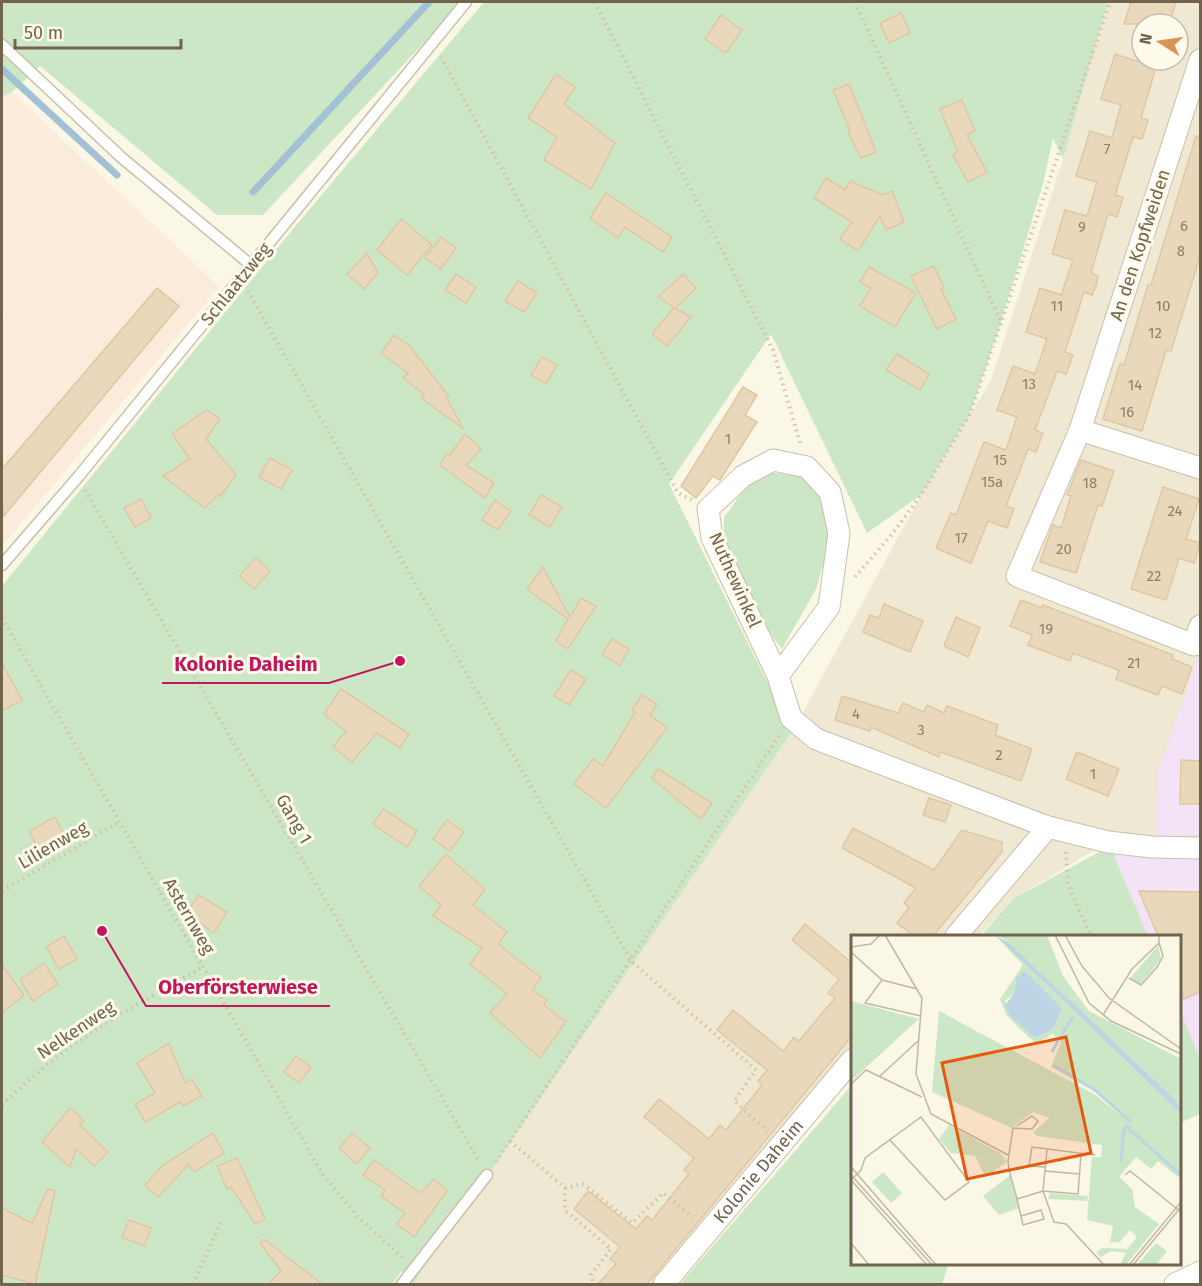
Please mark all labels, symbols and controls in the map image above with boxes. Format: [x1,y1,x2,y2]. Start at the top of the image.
scale bar [15,12,182,50]
north arrow [1130,12,1190,72]
text: 50 m [24,22,63,44]
text: N [1135,32,1156,46]
house number: 7 [1104,140,1111,158]
street label: An den Kopfweiden [1105,166,1175,324]
house number: 6 [1180,217,1188,235]
house number: 9 [1078,218,1086,236]
street label: Schlaatzweg [196,238,276,330]
house number: 8 [1177,242,1185,260]
house number: 11 [1051,297,1063,315]
house number: 10 [1156,297,1170,315]
house number: 12 [1148,324,1162,342]
house number: 13 [1022,375,1036,393]
house number: 14 [1128,376,1142,394]
house number: 16 [1120,403,1134,421]
house number: 1 [725,430,731,448]
house number: 15 [993,451,1007,469]
house number: 15a [981,473,1003,491]
house number: 18 [1083,474,1097,492]
house number: 24 [1167,502,1183,520]
street label: Nuthewinkel [704,529,766,631]
house number: 17 [954,529,968,547]
house number: 20 [1056,540,1072,558]
house number: 22 [1147,567,1161,585]
house number: 19 [1039,620,1053,638]
callout: Kolonie Daheim [162,645,329,683]
text: Kolonie Daheim [174,652,318,676]
house number: 21 [1127,654,1141,672]
house number: 4 [852,705,860,723]
house number: 3 [917,721,925,739]
house number: 2 [995,746,1003,764]
house number: 1 [1090,765,1096,783]
street label: Gang 1 [271,790,317,848]
street label: Lilienweg [14,816,92,874]
street label: Asternweg [158,874,220,959]
inset map [851,935,1181,1265]
callout: Oberförsterwiese [146,968,330,1006]
text: Oberförsterwiese [158,975,318,999]
street label: Nelkenweg [33,996,120,1064]
street label: Kolonie Daheim [709,1115,808,1228]

